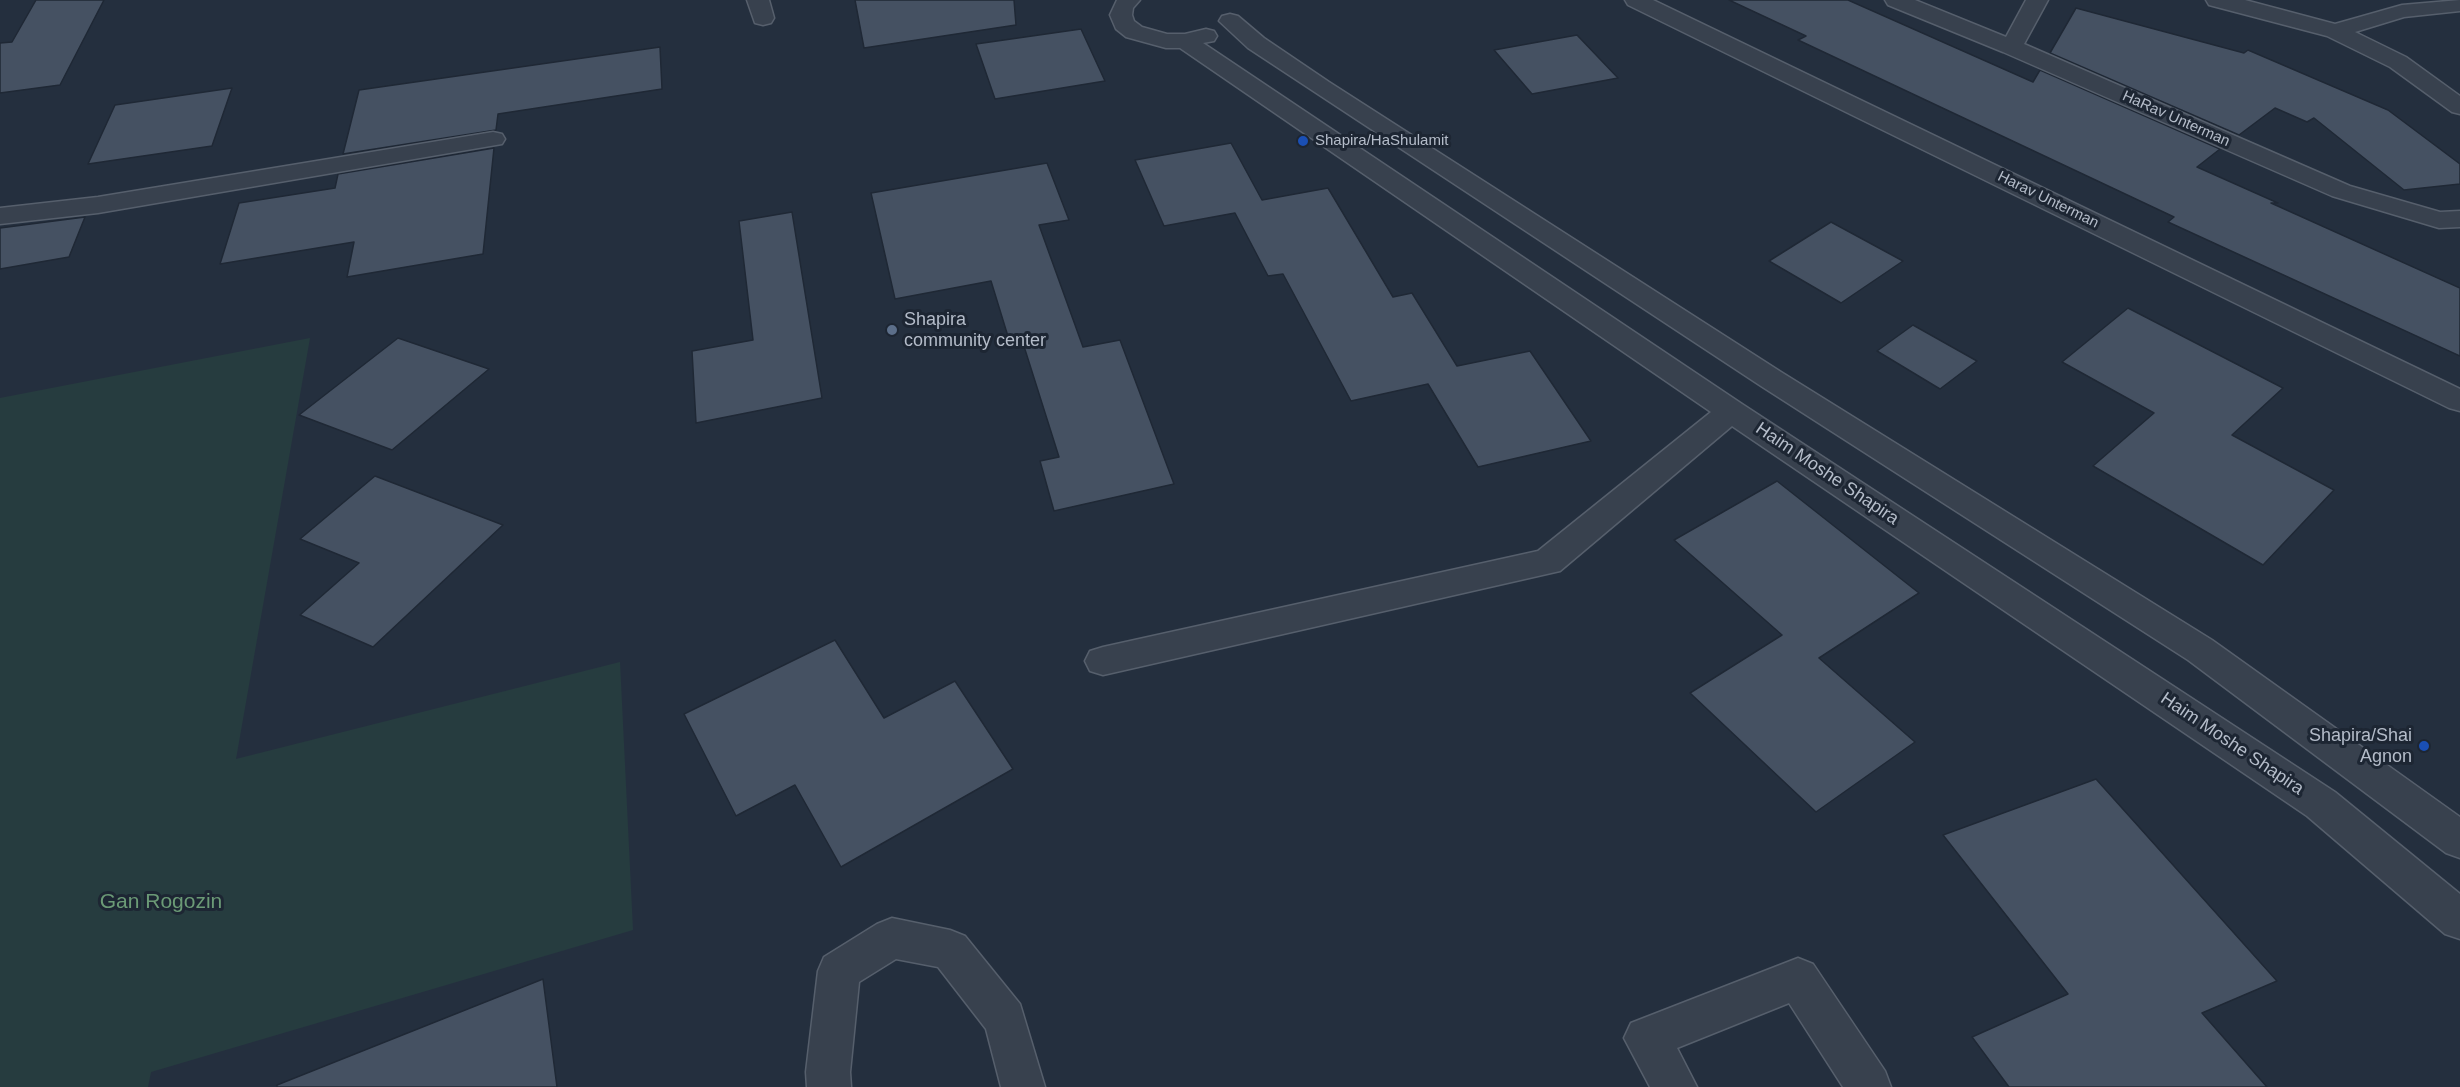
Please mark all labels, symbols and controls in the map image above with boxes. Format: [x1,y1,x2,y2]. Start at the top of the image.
street label: HaRav Unterman [2119,87,2233,151]
place label: Shapira/HaShulamit [1315,132,1448,150]
marker: Shapira/HaShulamit [1296,134,1310,148]
street label: Harav Unterman [1995,168,2101,232]
place label: Shapira community center [904,309,1046,352]
marker: Shapira community center [885,323,899,337]
street label: Haim Moshe Shapira [1751,418,1903,530]
street label: Haim Moshe Shapira [2156,688,2308,800]
place label: Shapira/Shai Agnon [2309,725,2412,768]
marker: Shapira/Shai Agnon [2417,739,2431,753]
park label: Gan Rogozin [100,889,222,915]

